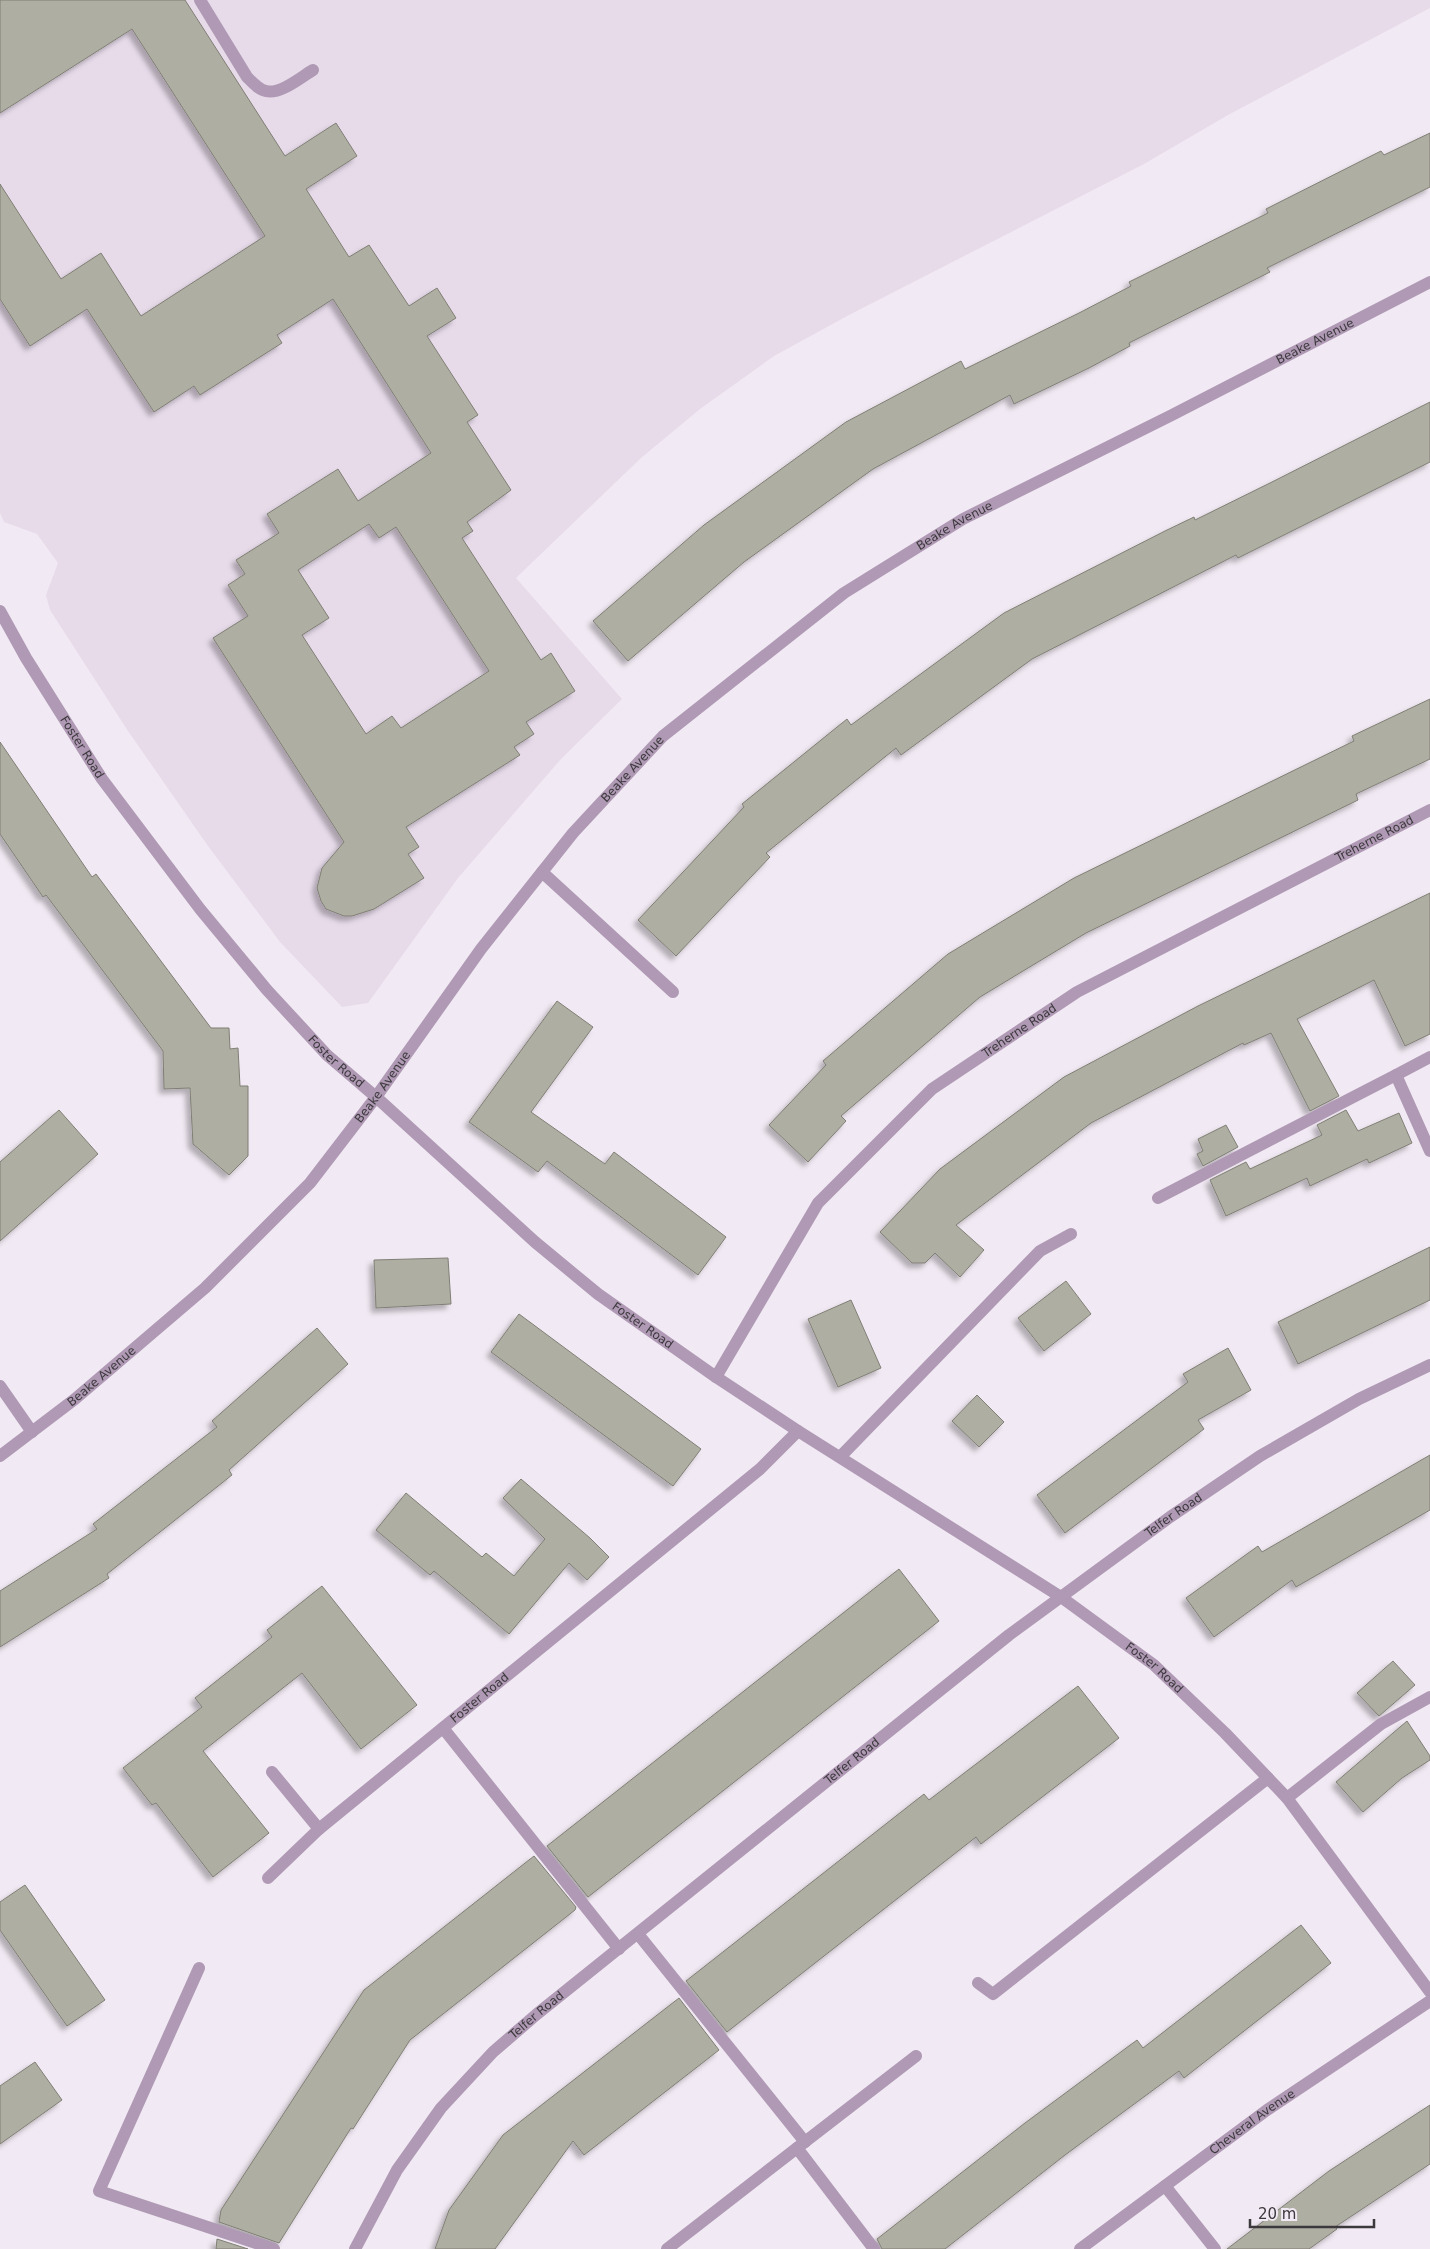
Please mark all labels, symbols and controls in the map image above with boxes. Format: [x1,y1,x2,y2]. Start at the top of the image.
street label: Beake Avenue [1274,316,1356,367]
street label: Beake Avenue [914,498,995,553]
street label: Foster Road [57,713,107,781]
street label: Beake Avenue [598,733,667,805]
street label: Treherne Road [1332,813,1416,865]
street label: Treherne Road [979,1001,1059,1061]
street label: Foster Road [305,1032,367,1091]
street label: Beake Avenue [352,1048,413,1126]
street label: Foster Road [610,1299,676,1352]
street label: Beake Avenue [64,1343,138,1409]
street label: Telfer Road [1141,1490,1205,1541]
street label: Foster Road [1123,1640,1186,1696]
street label: Foster Road [448,1670,512,1726]
street label: Telfer Road [821,1735,882,1788]
street label: Telfer Road [506,1988,567,2042]
street label: Cheveral Avenue [1207,2086,1297,2157]
scale bar [1250,2196,1374,2228]
text: 20 m [1258,2205,1296,2223]

